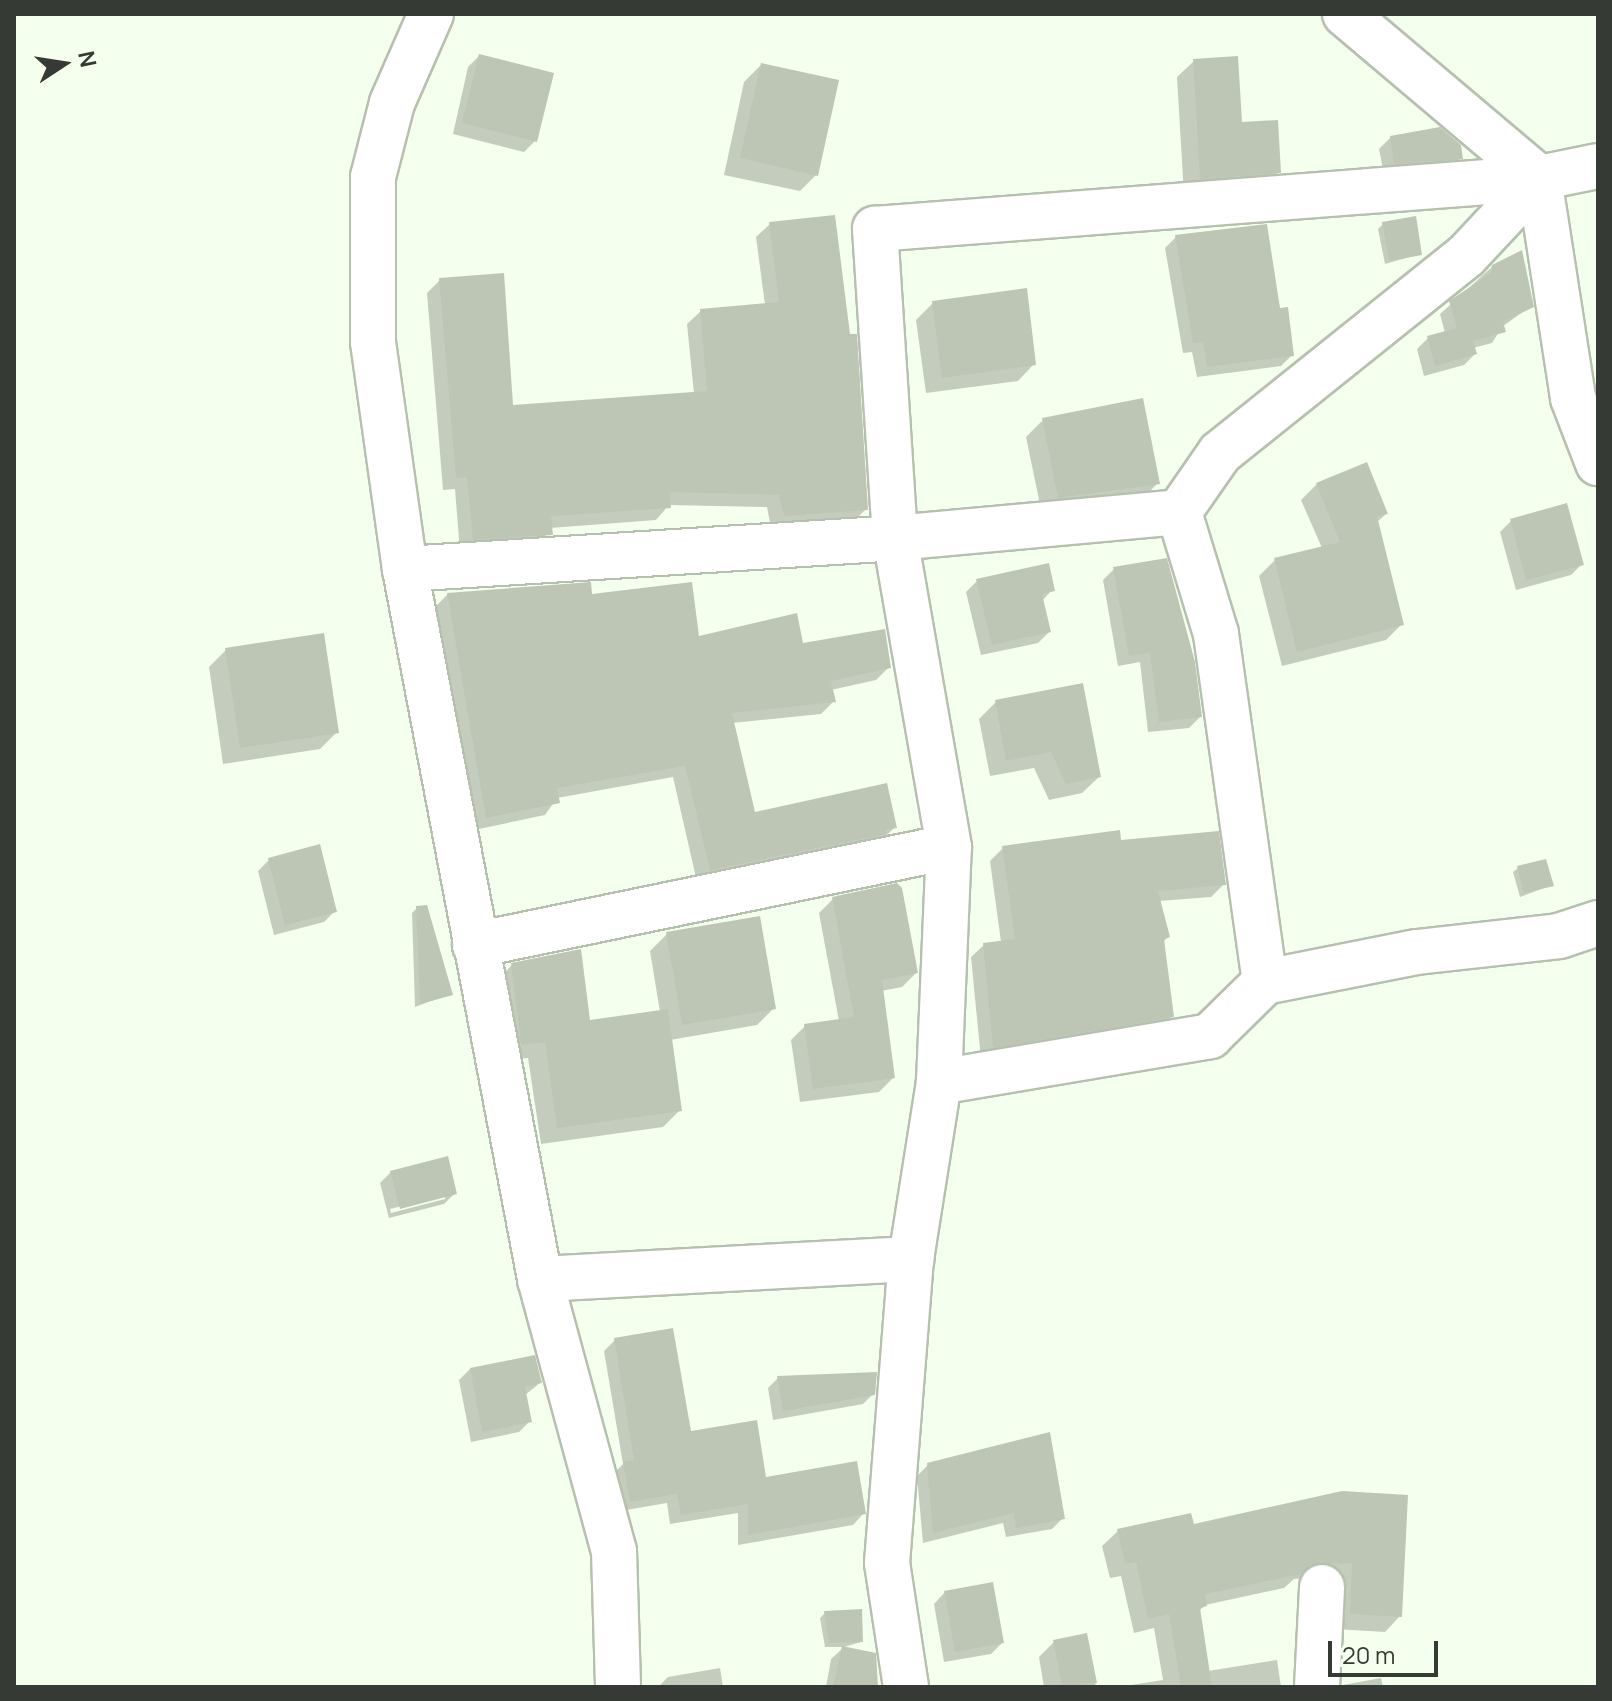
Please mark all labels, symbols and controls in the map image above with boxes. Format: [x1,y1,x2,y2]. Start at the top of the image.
north arrow [24,24,104,104]
text: N [71,48,104,70]
scale bar [1332,1625,1442,1675]
text: 20 m [1342,1638,1395,1671]

